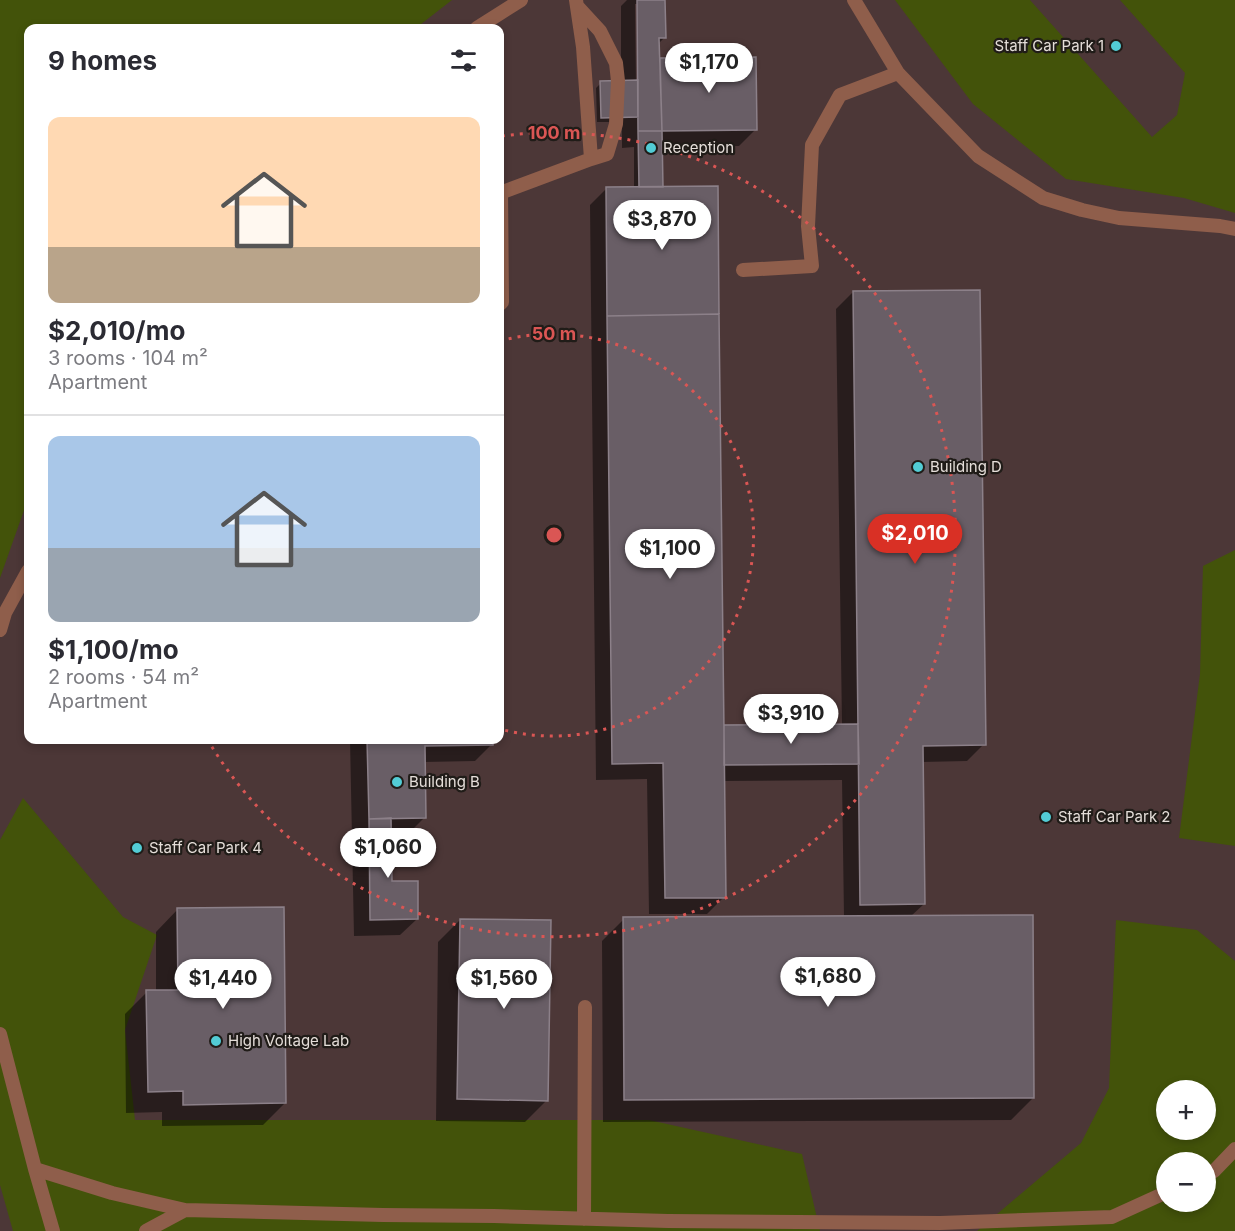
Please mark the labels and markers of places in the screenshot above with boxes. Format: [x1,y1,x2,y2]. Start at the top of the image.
place label: Staff Car Park 1 [995,36,1104,55]
marker: Staff Car Park 1 [1109,39,1123,53]
pin: $1,170 [660,43,758,94]
place label: Reception [663,138,734,157]
marker: Reception [644,141,658,155]
pin: $3,870 [613,200,711,251]
place label: Building D [930,457,1002,476]
marker: Building D [911,460,925,474]
pin: $2,010 [866,514,964,565]
centre of rings [544,525,564,545]
pin: $1,100 [621,529,719,580]
pin: $3,910 [742,694,840,745]
place label: Building B [409,772,480,791]
marker: Building B [390,775,404,789]
place label: Staff Car Park 2 [1058,807,1171,826]
marker: Staff Car Park 2 [1039,810,1053,824]
pin: $1,060 [339,828,437,879]
place label: Staff Car Park 4 [149,838,262,857]
marker: Staff Car Park 4 [130,841,144,855]
pin: $1,680 [779,957,877,1008]
pin: $1,440 [174,959,272,1010]
pin: $1,560 [455,959,553,1010]
place label: High Voltage Lab [228,1031,349,1050]
marker: High Voltage Lab [209,1034,223,1048]

